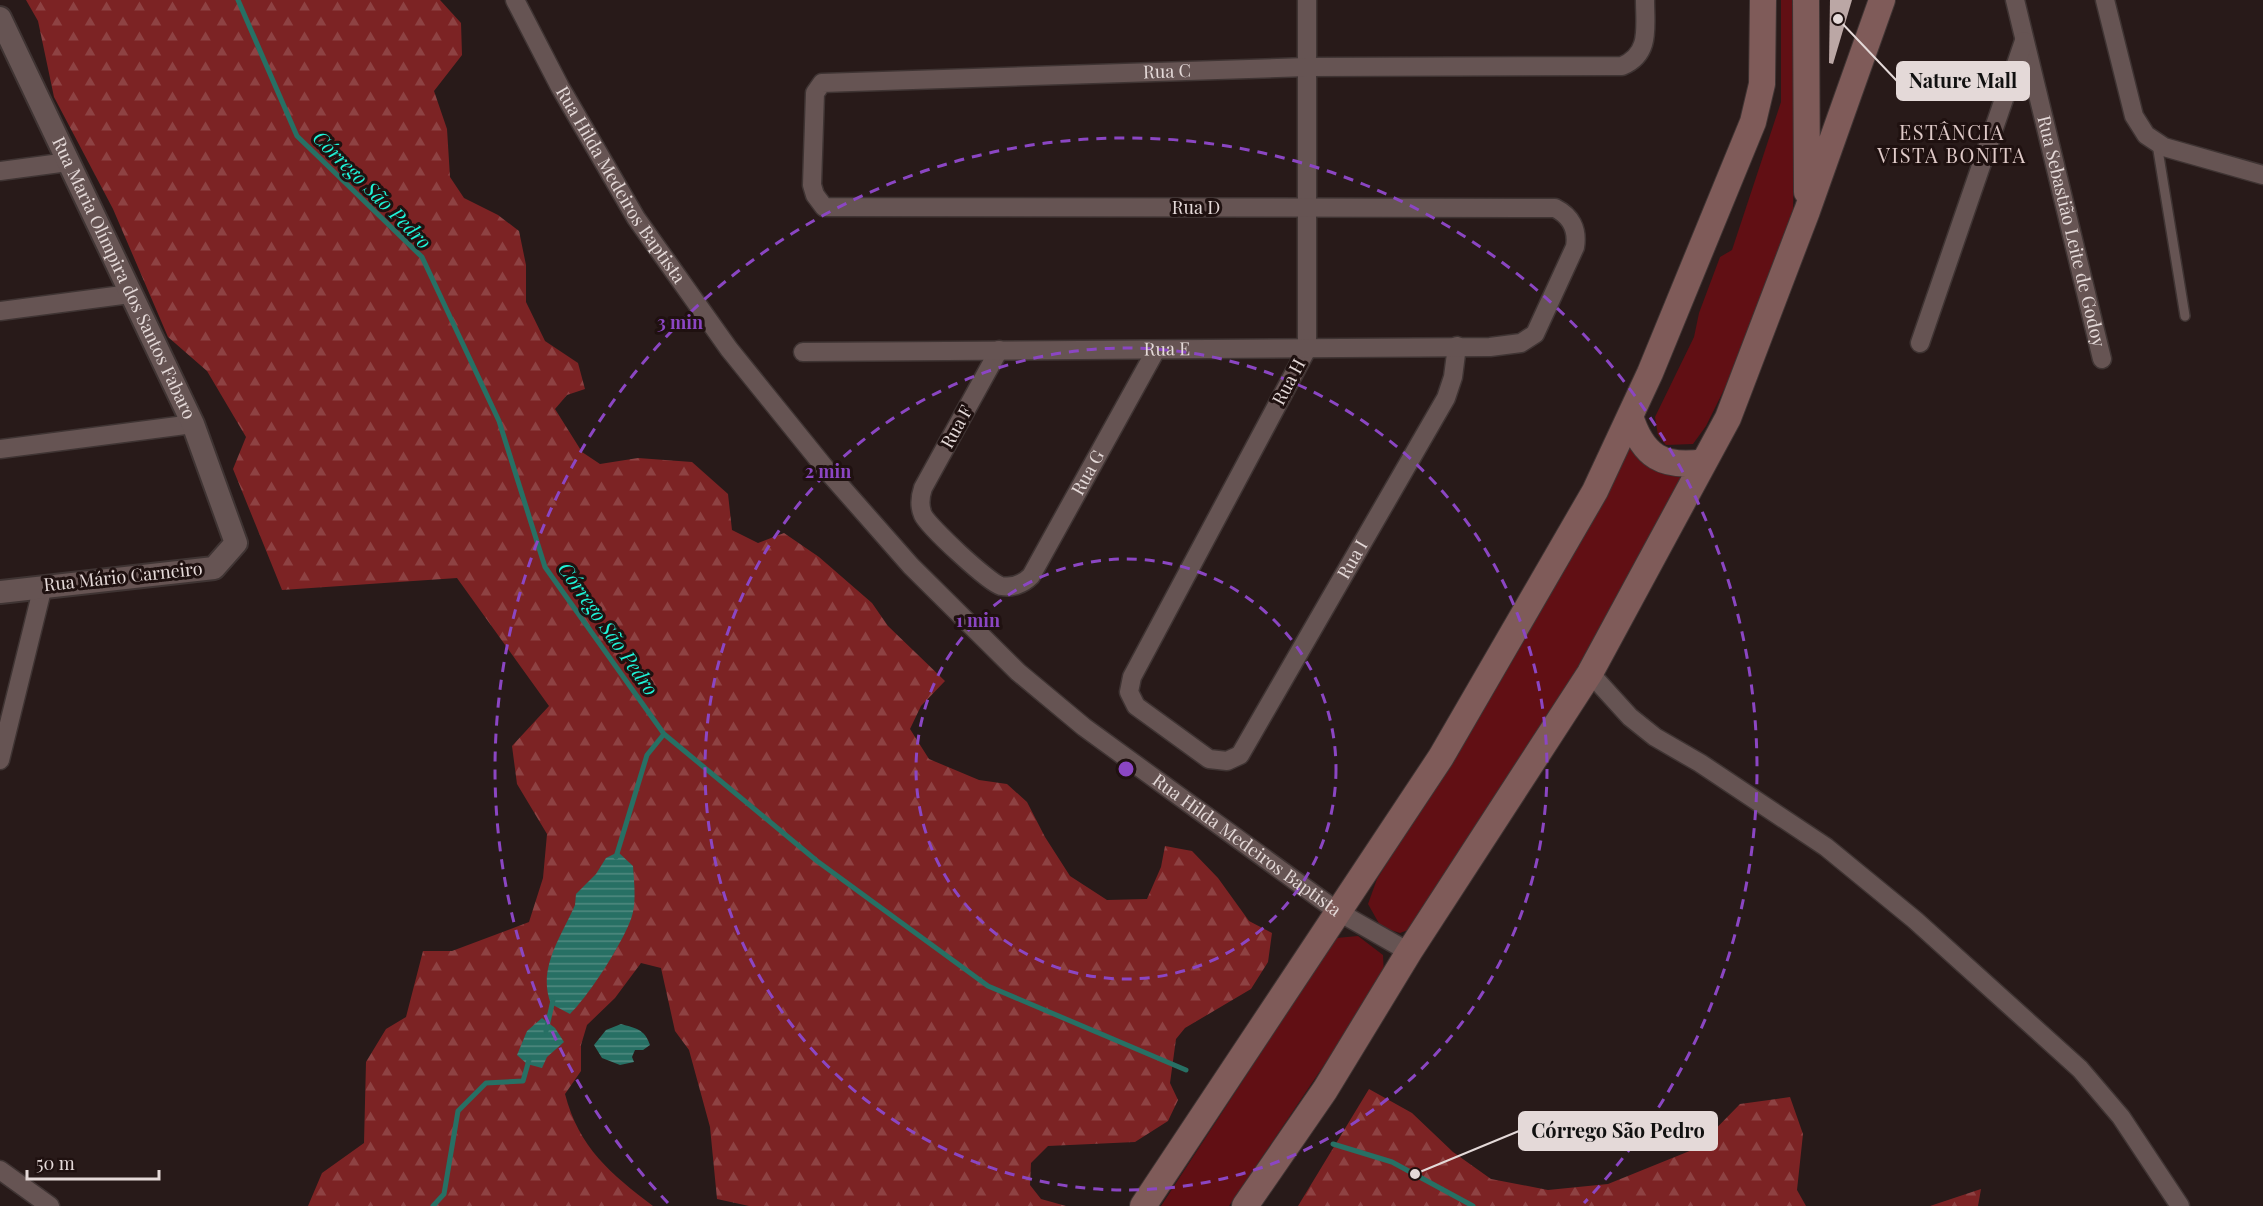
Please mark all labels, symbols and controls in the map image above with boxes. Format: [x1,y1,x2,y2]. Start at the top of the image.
street label: Rua C [1143,58,1191,83]
callout: Nature Mall [1897,62,2029,100]
text: Nature Mall [1909,66,2017,93]
street label: Rua Hilda Medeiros Baptista [551,81,692,288]
street label: Rua Sebastião Leite de Godoy [2032,113,2112,349]
district label: ESTÂNCIA VISTA BONITA [1876,118,2027,168]
water label: Córrego São Pedro [308,124,438,254]
street label: Rua Maria Olímpira dos Santos Fabaro [47,133,202,423]
street label: Rua D [1172,195,1220,219]
text: 3 min [657,310,703,334]
street label: Rua E [1144,336,1190,361]
street label: Rua H [1266,354,1310,409]
street label: Rua F [935,401,978,452]
street label: Rua G [1065,445,1109,499]
text: 2 min [805,459,851,483]
street label: Rua I [1331,535,1373,583]
street label: Rua Mário Carneiro [42,556,204,596]
water label: Córrego São Pedro [553,556,665,700]
text: 1 min [956,608,1000,632]
centre of rings [1116,759,1136,779]
street label: Rua Hilda Medeiros Baptista [1148,768,1347,921]
callout: Córrego São Pedro [1519,1112,1717,1150]
text: Córrego São Pedro [1531,1116,1705,1143]
scale bar [27,1143,159,1181]
text: 50 m [36,1151,75,1175]

